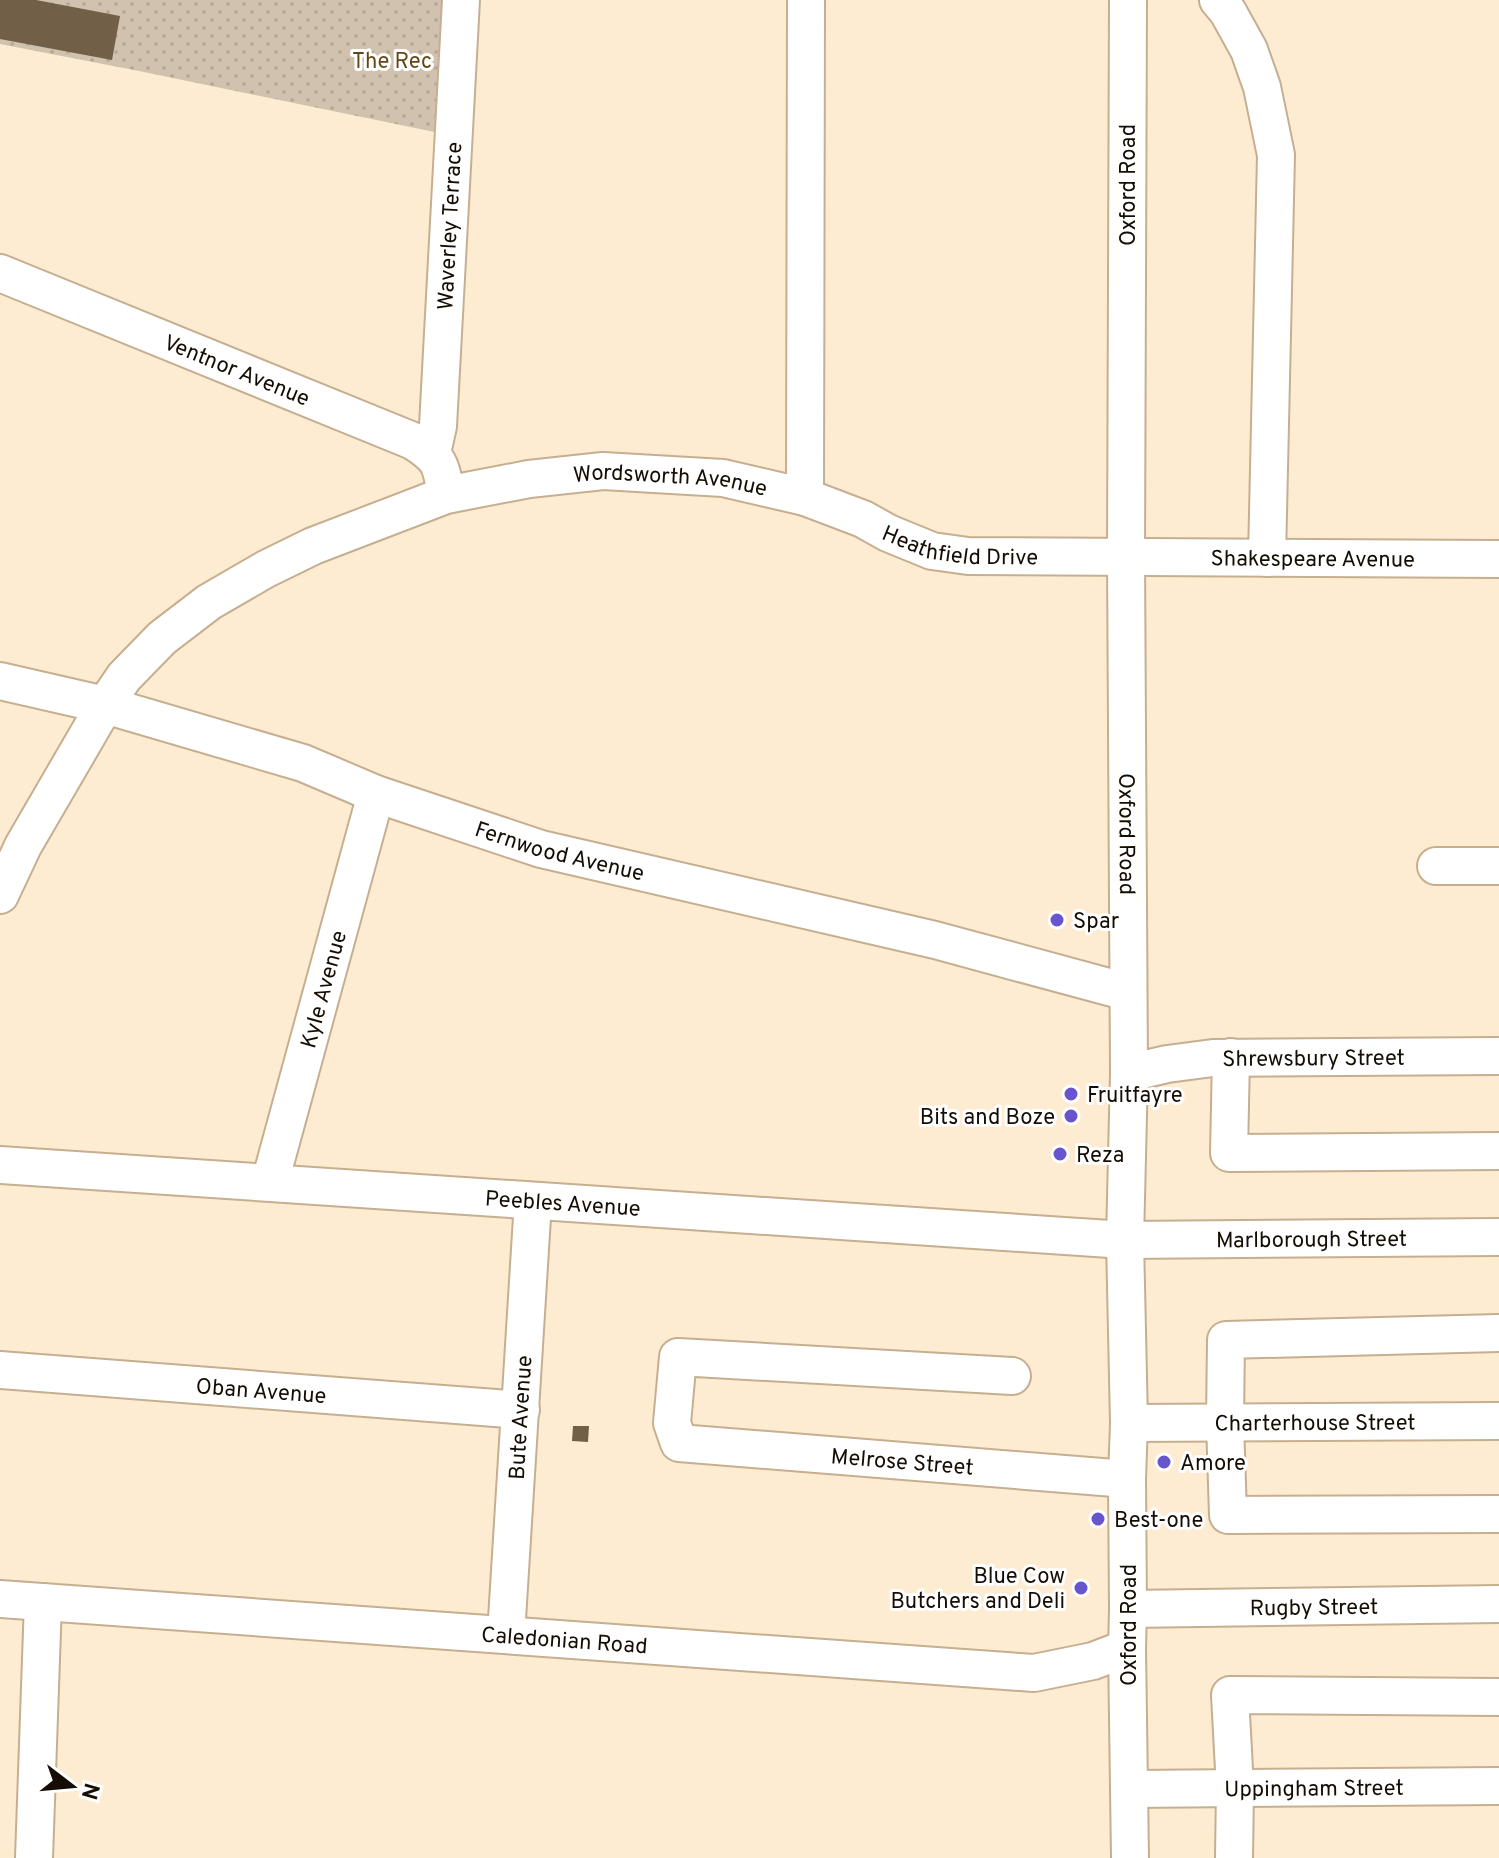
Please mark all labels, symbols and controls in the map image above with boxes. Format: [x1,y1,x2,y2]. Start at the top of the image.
park label: The Rec [352,49,432,76]
street label: Oxford Road [1116,124,1143,246]
street label: Waverley Terrace [433,141,469,311]
street label: Ventnor Avenue [159,330,313,414]
street label: Wordsworth Avenue [572,460,770,504]
street label: Heathfield Drive [877,521,1038,572]
street label: Shakespeare Avenue [1210,546,1415,575]
street label: Oxford Road [1111,773,1139,895]
street label: Fernwood Avenue [471,817,647,888]
place label: Spar [1073,909,1120,936]
marker: Spar [1048,911,1066,929]
street label: Kyle Avenue [296,928,354,1052]
street label: Shrewsbury Street [1222,1046,1405,1074]
place label: Fruitfayre [1087,1083,1183,1110]
marker: Fruitfayre [1062,1085,1080,1103]
place label: Bits and Boze [920,1105,1055,1132]
marker: Bits and Boze [1062,1107,1080,1125]
place label: Reza [1076,1143,1124,1170]
marker: Reza [1051,1145,1069,1163]
street label: Peebles Avenue [484,1186,641,1224]
street label: Marlborough Street [1216,1227,1407,1255]
street label: Bute Avenue [505,1355,539,1481]
street label: Oban Avenue [195,1374,327,1411]
street label: Charterhouse Street [1214,1410,1416,1439]
street label: Melrose Street [830,1444,975,1483]
place label: Amore [1180,1451,1246,1478]
marker: Amore [1155,1453,1173,1471]
place label: Best-one [1114,1508,1203,1535]
marker: Best-one [1089,1510,1107,1528]
place label: Blue Cow Butchers and Deli [890,1564,1065,1616]
street label: Oxford Road [1117,1564,1144,1686]
marker: Blue Cow Butchers and Deli [1072,1579,1090,1597]
street label: Rugby Street [1250,1595,1379,1623]
street label: Caledonian Road [480,1622,648,1661]
north arrow [32,1746,112,1826]
street label: Uppingham Street [1224,1776,1404,1804]
text: N [74,1780,104,1802]

